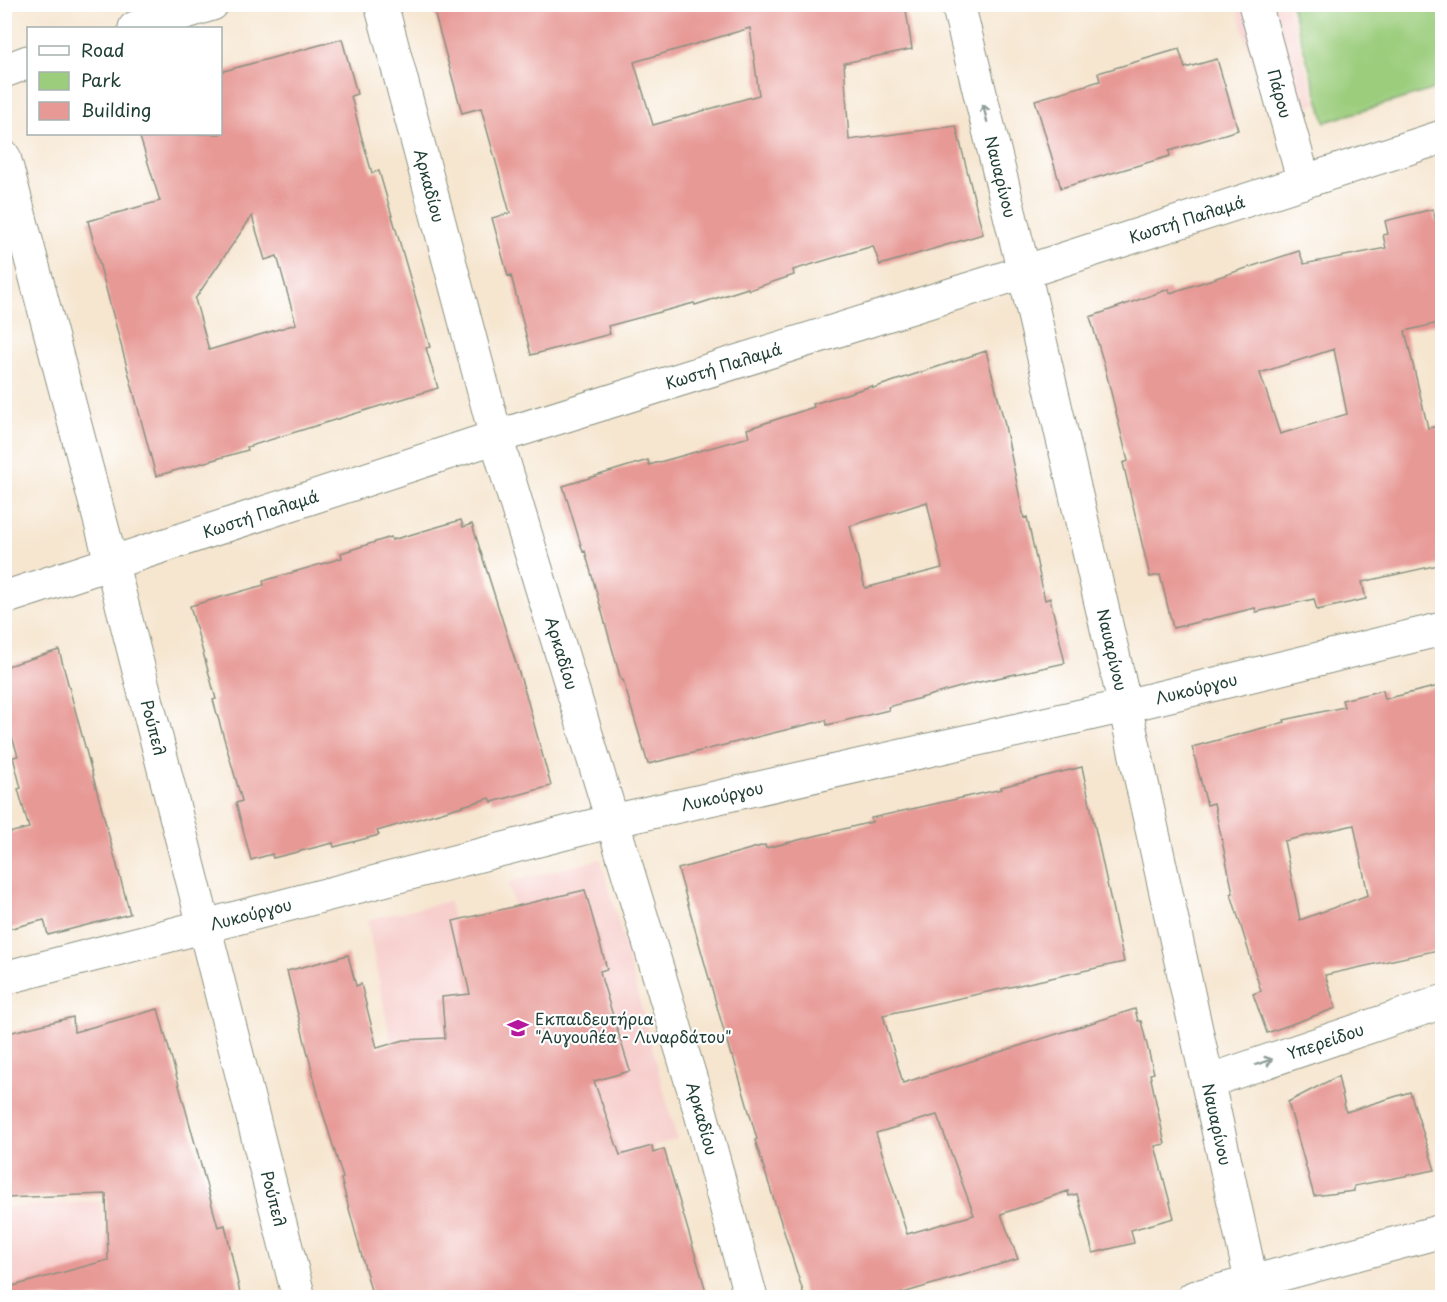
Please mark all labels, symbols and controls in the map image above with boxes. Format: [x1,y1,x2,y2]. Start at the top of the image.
legend [27,27,222,135]
text: Road [81,36,125,63]
text: Park [81,66,121,93]
street label: Πάρου [1262,66,1299,121]
text: Building [81,96,151,123]
one-way arrow [978,104,990,123]
street label: Ναυαρίνου [980,133,1023,220]
street label: Αρκαδίου [409,146,451,225]
street label: Κωστή Παλαμά [1125,188,1248,248]
street label: Κωστή Παλαμά [662,335,784,394]
street label: Κωστή Παλαμά [199,483,321,543]
street label: Ναυαρίνου [1092,606,1134,693]
street label: Αρκαδίου [540,614,585,692]
street label: Λυκούργου [1153,666,1239,709]
street label: Ρούπελ [136,697,173,758]
street label: Λυκούργου [679,774,766,816]
street label: Λυκούργου [207,891,294,935]
place label: Εκπαιδευτήρια "Αυγουλέα - Λιναρδάτου" [535,1006,732,1048]
school or university icon: Εκπαιδευτήρια "Αυγουλέα - Λιναρδάτου" [506,1016,530,1040]
street label: Υπερείδου [1284,1016,1367,1065]
one-way arrow [1254,1056,1273,1067]
street label: Αρκαδίου [681,1079,725,1158]
street label: Ναυαρίνου [1197,1081,1239,1168]
street label: Ρούπελ [256,1168,293,1229]

